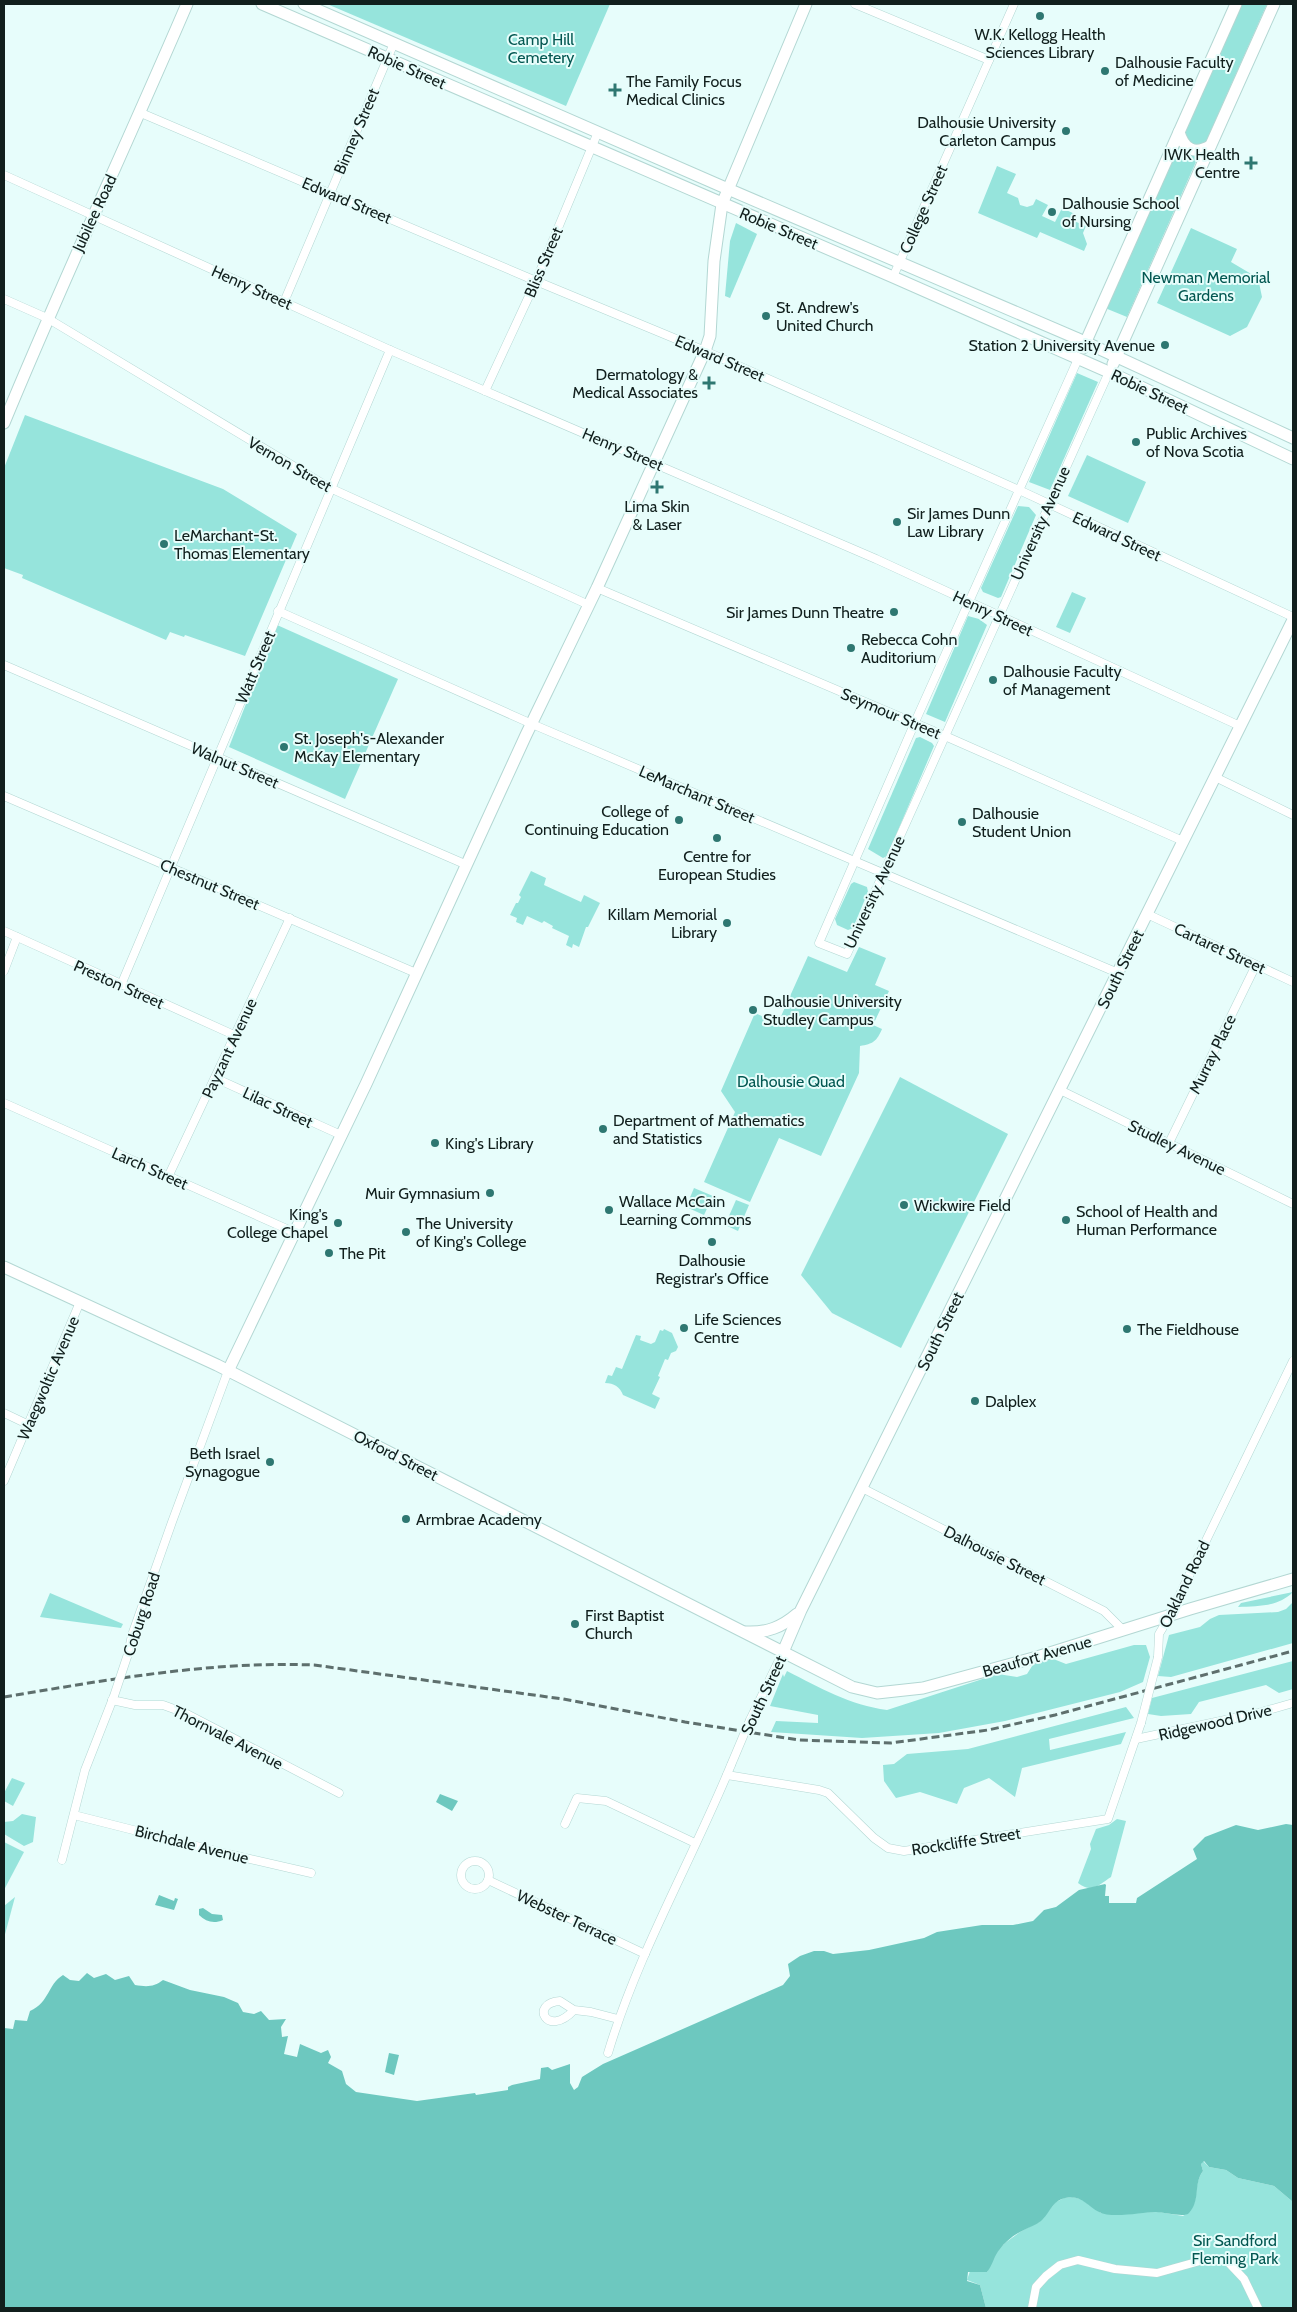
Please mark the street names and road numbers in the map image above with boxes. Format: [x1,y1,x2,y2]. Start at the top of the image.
street label: Robie Street [365,42,449,93]
street label: Binney Street [330,85,383,177]
street label: College Street [895,161,952,256]
street label: Jubilee Road [68,172,121,256]
street label: Edward Street [299,173,395,228]
street label: Robie Street [737,203,821,254]
street label: Bliss Street [520,224,567,300]
street label: Henry Street [209,261,296,314]
street label: Edward Street [672,331,768,386]
street label: Robie Street [1108,365,1192,418]
street label: Henry Street [579,424,667,475]
street label: Vernon Street [245,433,335,496]
street label: University Avenue [1007,463,1074,583]
street label: Edward Street [1070,508,1164,565]
street label: Henry Street [950,587,1036,641]
street label: Watt Street [232,627,280,707]
street label: Seymour Street [838,684,944,743]
street label: Walnut Street [188,738,282,793]
street label: LeMarchant Street [636,762,758,828]
street label: University Avenue [840,833,909,952]
street label: Chestnut Street [157,855,263,914]
street label: Cartaret Street [1171,919,1269,978]
street label: South Street [1093,926,1148,1012]
street label: Preston Street [71,956,167,1013]
street label: Payzant Avenue [198,995,261,1101]
street label: Murray Place [1185,1011,1240,1097]
street label: Lilac Street [240,1083,316,1132]
street label: Studley Avenue [1125,1116,1229,1179]
street label: Larch Street [109,1143,191,1194]
street label: South Street [913,1288,968,1374]
street label: Waegwoltic Avenue [14,1313,83,1443]
street label: Oxford Street [350,1426,442,1485]
street label: Dalhousie Street [941,1522,1049,1590]
street label: Oakland Road [1155,1538,1214,1631]
street label: Coburg Road [119,1570,164,1658]
street label: Beaufort Avenue [980,1632,1094,1681]
street label: South Street [737,1652,790,1738]
street label: Ridgewood Drive [1157,1700,1274,1745]
street label: Thornvale Avenue [169,1701,286,1773]
street label: Birchdale Avenue [133,1821,251,1868]
street label: Rockcliffe Street [910,1823,1022,1859]
street label: Webster Terrace [513,1886,620,1949]

